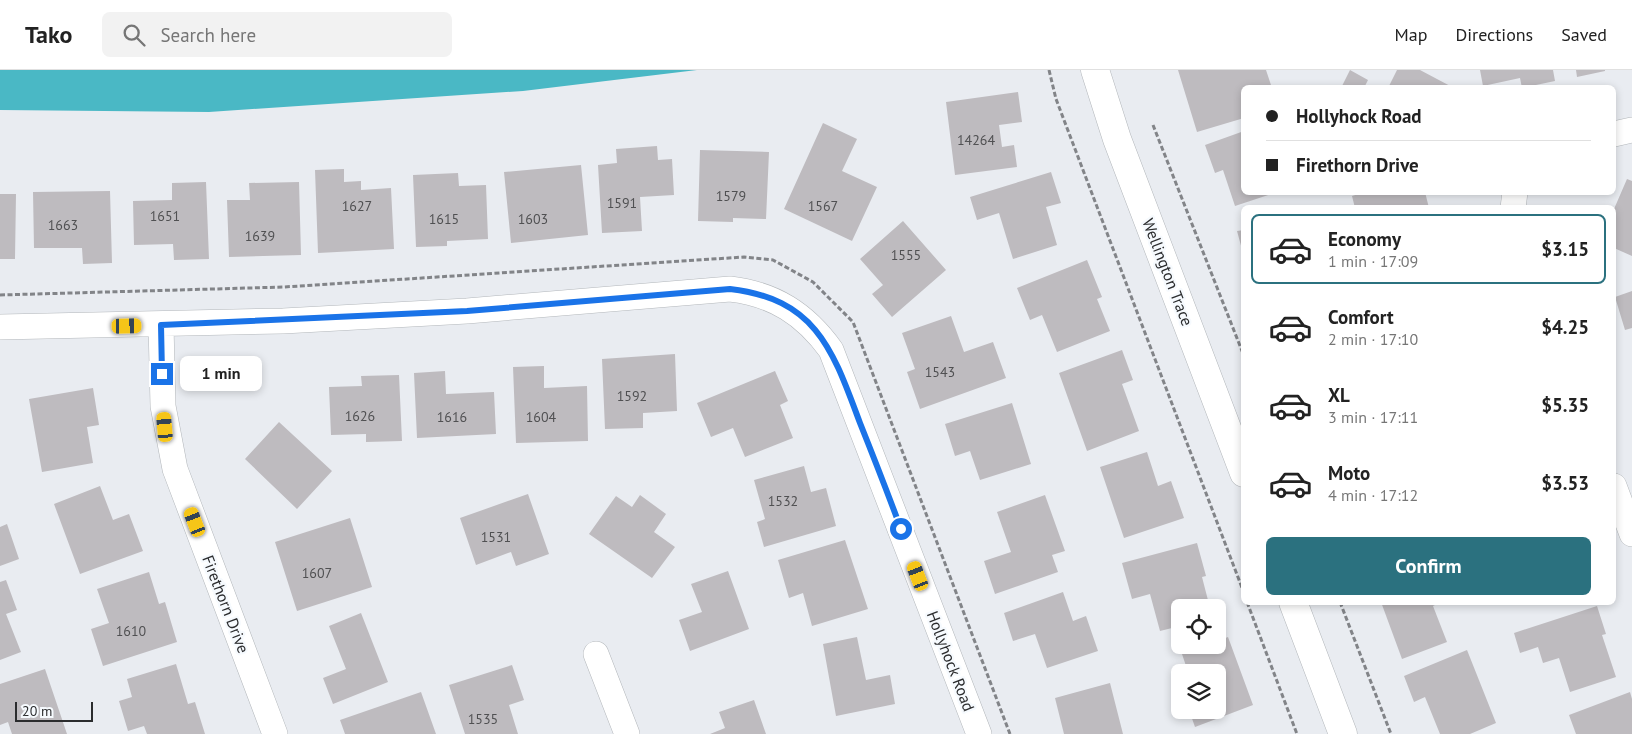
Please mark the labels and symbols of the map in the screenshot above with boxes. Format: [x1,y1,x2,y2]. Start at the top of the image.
house number: 14264 [957,131,995,149]
house number: 1579 [716,187,746,205]
house number: 1591 [607,194,637,212]
house number: 1627 [342,197,372,215]
house number: 1567 [808,197,838,215]
house number: 1651 [150,207,180,225]
house number: 1615 [429,210,459,228]
house number: 1603 [518,210,548,228]
street label: Wellington Trace [1138,215,1198,329]
house number: 1663 [48,216,78,234]
house number: 1639 [245,227,275,245]
house number: 1555 [891,246,921,264]
car [111,318,142,334]
callout: 1 min [180,356,262,392]
route end [151,363,173,385]
house number: 1543 [925,363,955,381]
house number: 1592 [617,387,647,405]
house number: 1626 [345,407,375,425]
house number: 1616 [437,408,467,426]
house number: 1604 [526,408,557,426]
car [156,411,173,443]
house number: 1532 [768,492,798,510]
car [182,505,207,539]
route start [890,518,912,540]
house number: 1531 [481,528,511,546]
street label: Firethorn Drive [198,552,254,656]
car [905,559,930,593]
house number: 1607 [302,564,332,582]
street label: Hollyhock Road [923,608,979,714]
house number: 1610 [116,622,147,640]
scale bar [15,699,92,722]
house number: 1535 [468,710,498,728]

